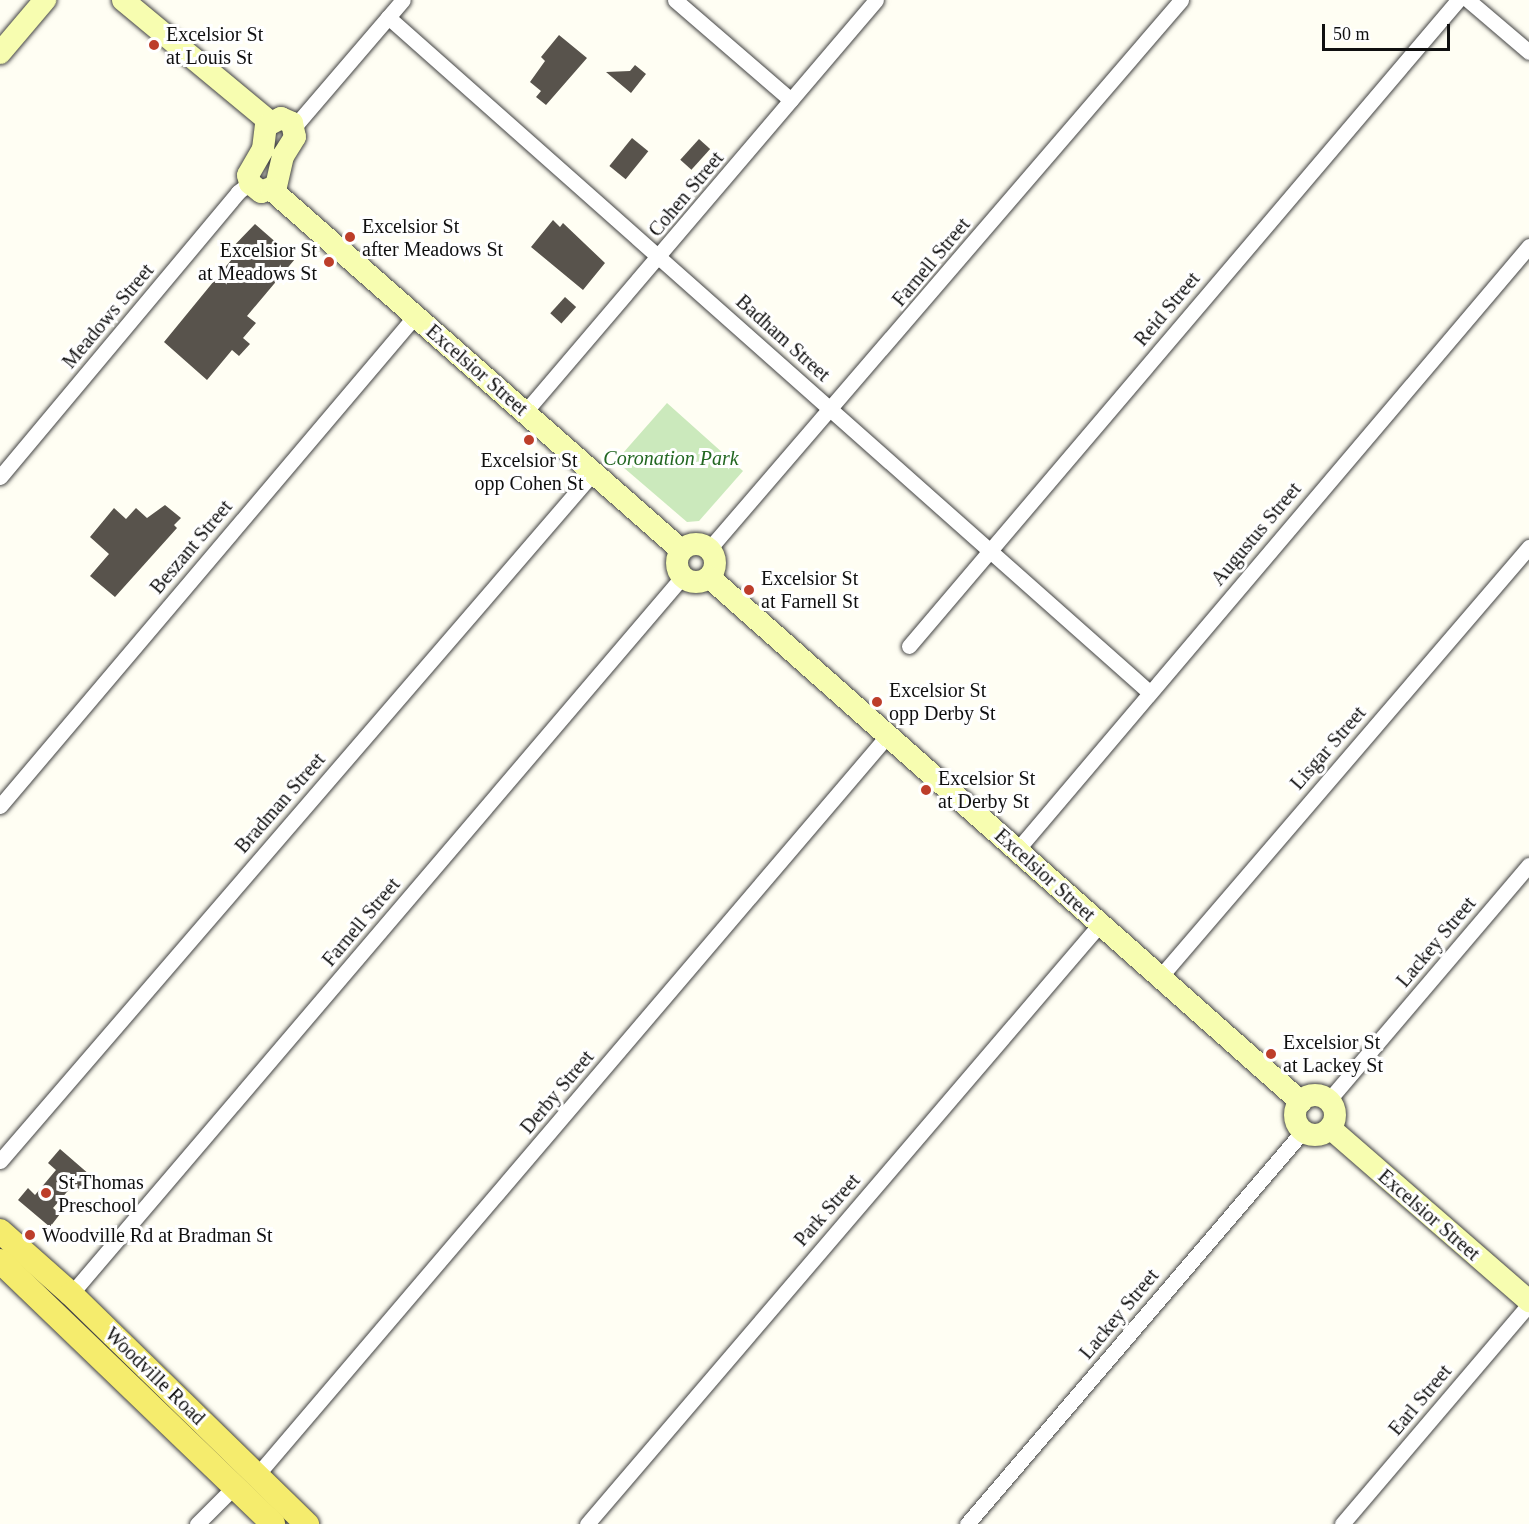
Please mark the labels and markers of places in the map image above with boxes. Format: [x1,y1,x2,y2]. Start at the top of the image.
place label: Excelsior St at Louis St [166,22,263,69]
marker: Excelsior St at Louis St [147,38,161,52]
place label: Excelsior St after Meadows St [362,214,503,261]
marker: Excelsior St after Meadows St [343,230,357,244]
place label: Excelsior St at Meadows St [198,238,317,285]
marker: Excelsior St at Meadows St [322,255,336,269]
marker: Excelsior St opp Cohen St [522,433,536,447]
place label: Excelsior St opp Cohen St [475,449,583,496]
place label: Excelsior St at Farnell St [761,566,859,613]
marker: Excelsior St at Farnell St [742,583,756,597]
place label: Excelsior St opp Derby St [889,678,996,725]
marker: Excelsior St opp Derby St [870,695,884,709]
place label: Excelsior St at Derby St [938,766,1035,813]
marker: Excelsior St at Derby St [919,783,933,797]
place label: Excelsior St at Lackey St [1283,1030,1383,1077]
marker: Excelsior St at Lackey St [1264,1047,1278,1061]
place label: St Thomas Preschool [58,1170,144,1217]
marker: St Thomas Preschool [39,1186,53,1200]
place label: Woodville Rd at Bradman St [42,1223,273,1247]
marker: Woodville Rd at Bradman St [23,1228,37,1242]

